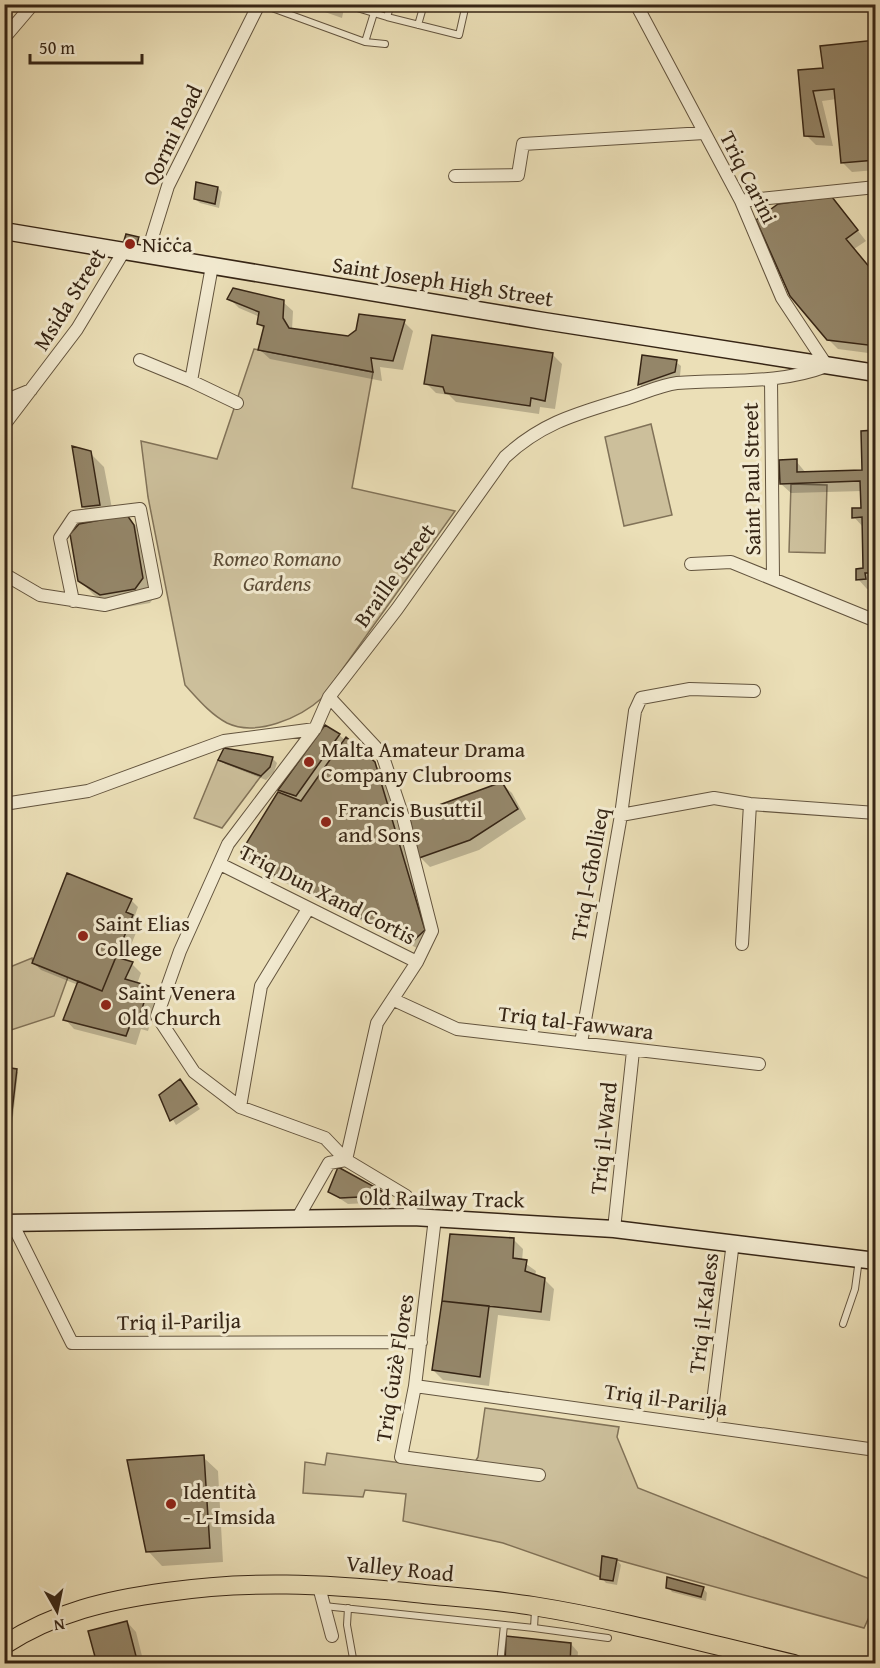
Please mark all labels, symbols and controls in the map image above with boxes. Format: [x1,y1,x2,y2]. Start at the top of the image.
scale bar [30,27,142,65]
text: 50 m [39,34,75,61]
street label: Qormi Road [134,79,210,191]
street label: Triq Carini [712,125,786,229]
place label: Niċċa [142,228,193,260]
marker: Niċċa [123,237,137,251]
street label: Msida Street [25,241,113,356]
street label: Saint Joseph High Street [330,248,556,314]
street label: Saint Paul Street [734,402,768,556]
street label: Braille Street [345,516,443,633]
park label: Romeo Romano Gardens [212,542,341,599]
place label: Malta Amateur Drama Company Clubrooms [321,733,526,790]
marker: Malta Amateur Drama Company Clubrooms [302,755,316,769]
place label: Francis Busuttil and Sons [338,793,483,850]
street label: Triq l-Għollieq [562,804,617,943]
marker: Francis Busuttil and Sons [319,815,333,829]
street label: Triq Dun Xand Cortis [234,836,422,952]
place label: Saint Elias College [95,907,190,964]
marker: Saint Elias College [76,929,90,943]
place label: Saint Venera Old Church [118,976,236,1033]
street label: Triq tal-Fawwara [496,997,656,1047]
marker: Saint Venera Old Church [99,998,113,1012]
street label: Triq il-Ward [581,1080,625,1196]
street label: Old Railway Track [359,1181,526,1215]
street label: Triq il-Kaless [680,1251,726,1375]
street label: Triq Ġużè Flores [366,1292,422,1444]
street label: Triq il-Parilja [117,1304,242,1338]
street label: Triq il-Parilja [602,1375,730,1424]
place label: Identità - L-Imsida [183,1475,276,1532]
marker: Identità - L-Imsida [164,1497,178,1511]
street label: Valley Road [345,1546,456,1590]
north arrow [27,1581,87,1641]
text: N [52,1613,67,1639]

